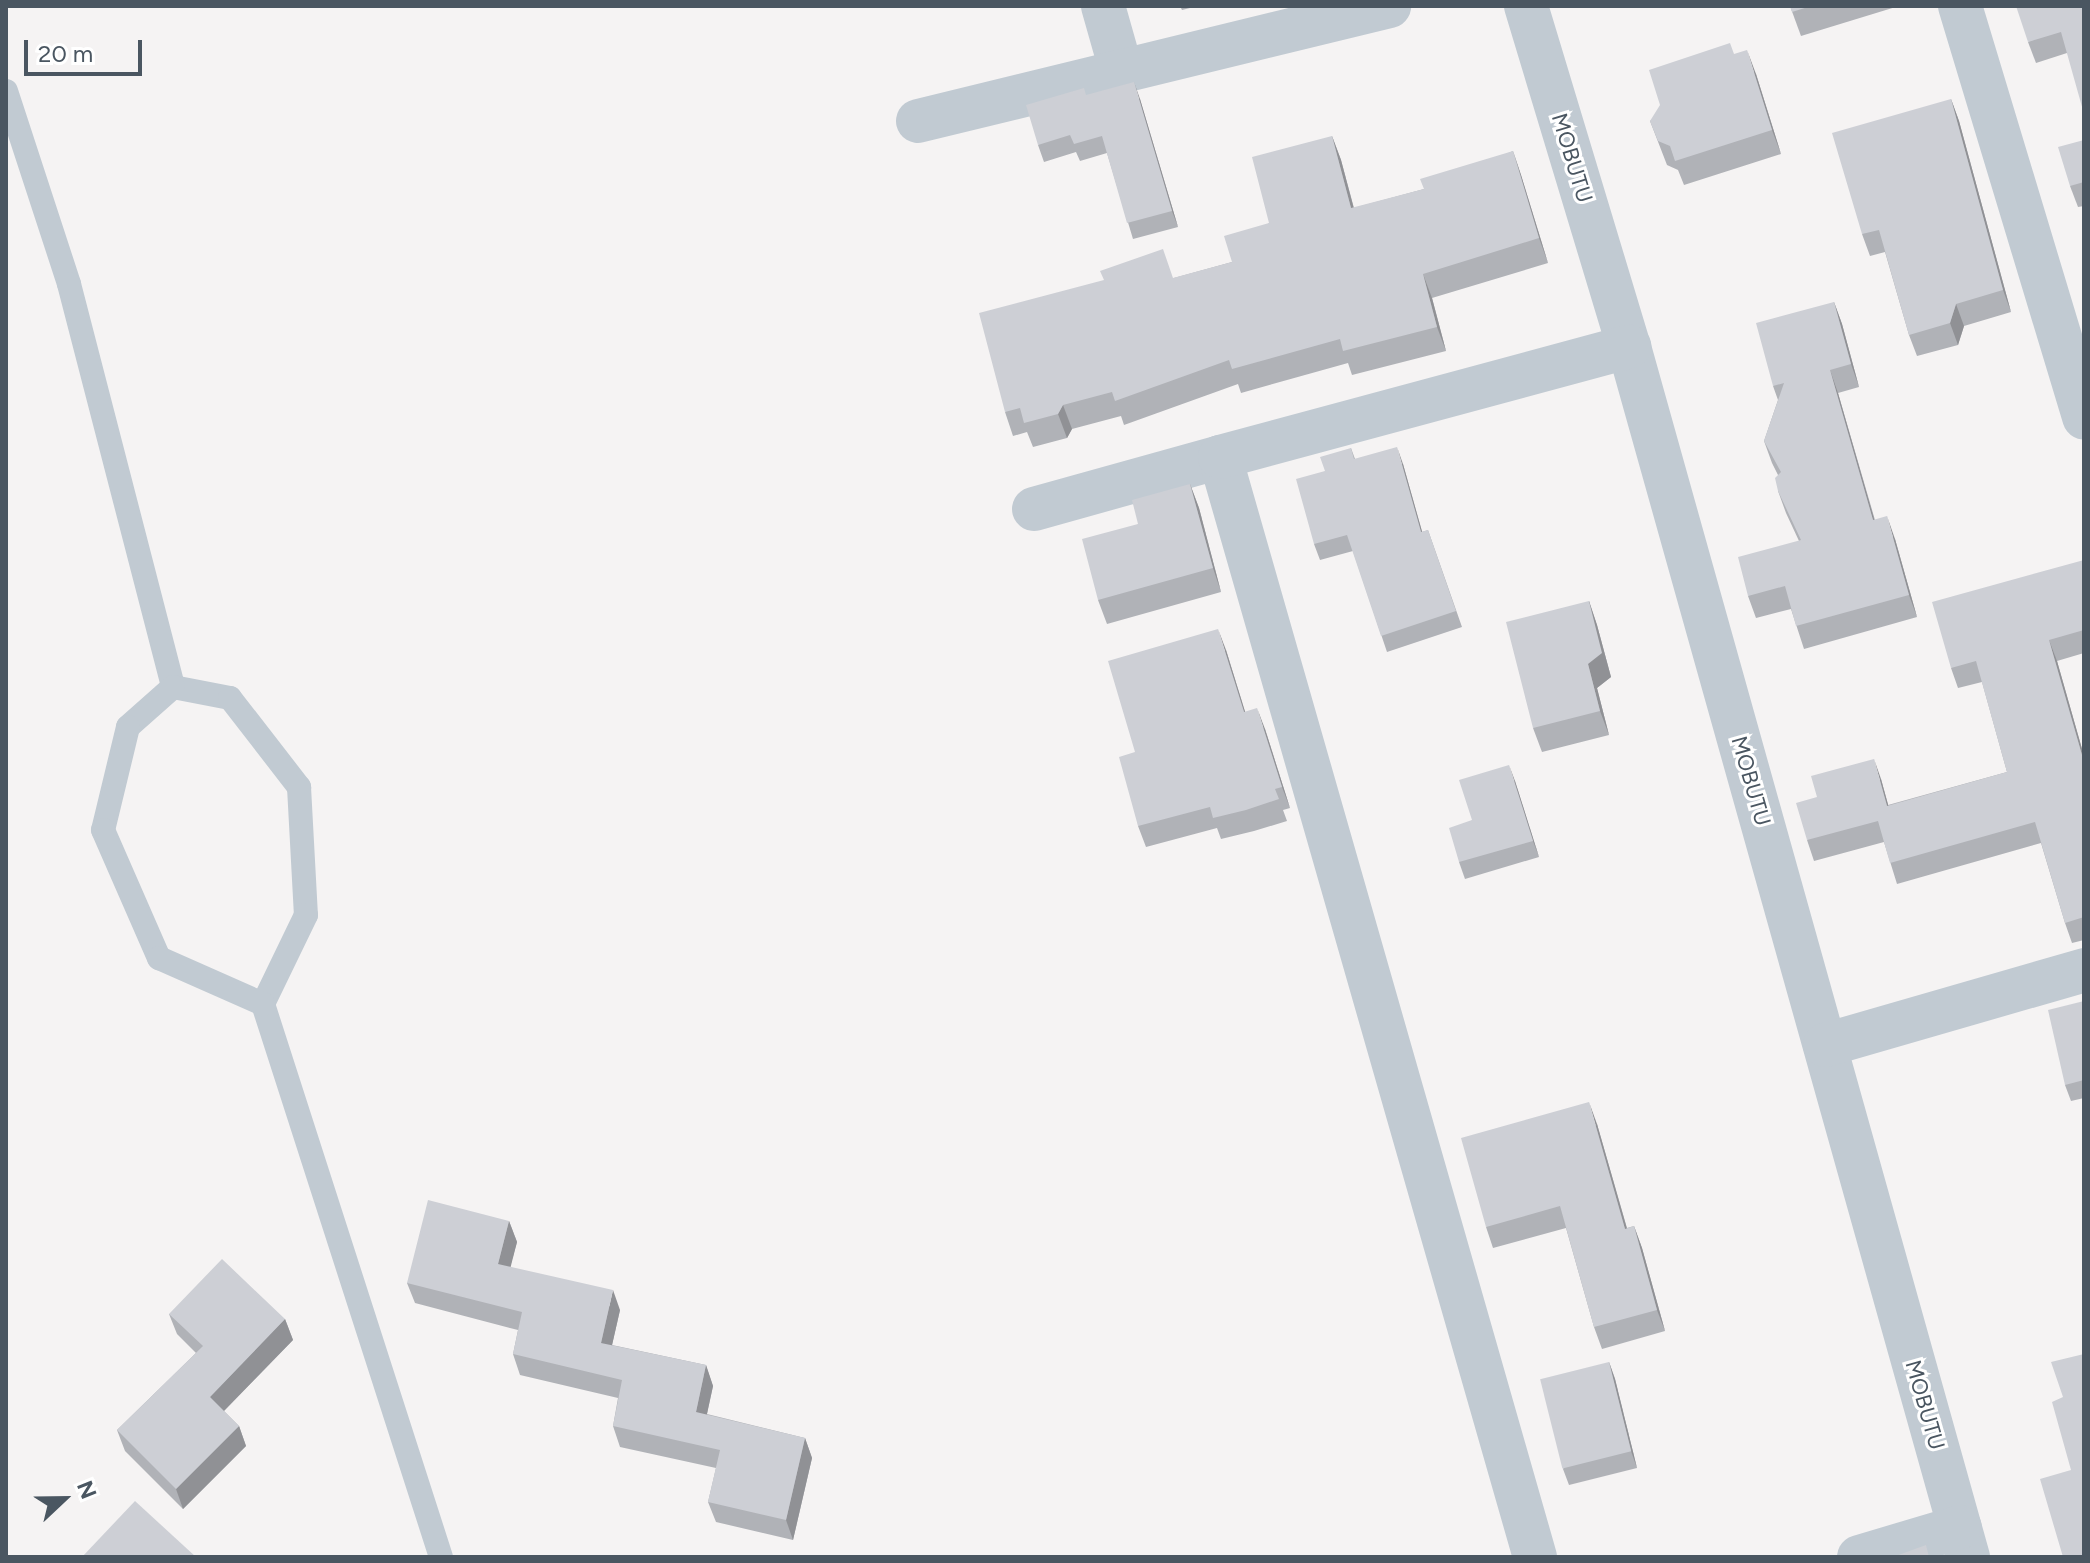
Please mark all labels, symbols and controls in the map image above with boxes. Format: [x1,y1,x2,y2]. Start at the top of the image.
scale bar [28,24,146,74]
text: 20 m [38,39,93,68]
street label: MOBUTU [1546,110,1598,206]
street label: MOBUTU [1726,733,1776,829]
street label: MOBUTU [1900,1357,1950,1453]
north arrow [24,1459,104,1539]
text: N [71,1477,102,1503]

